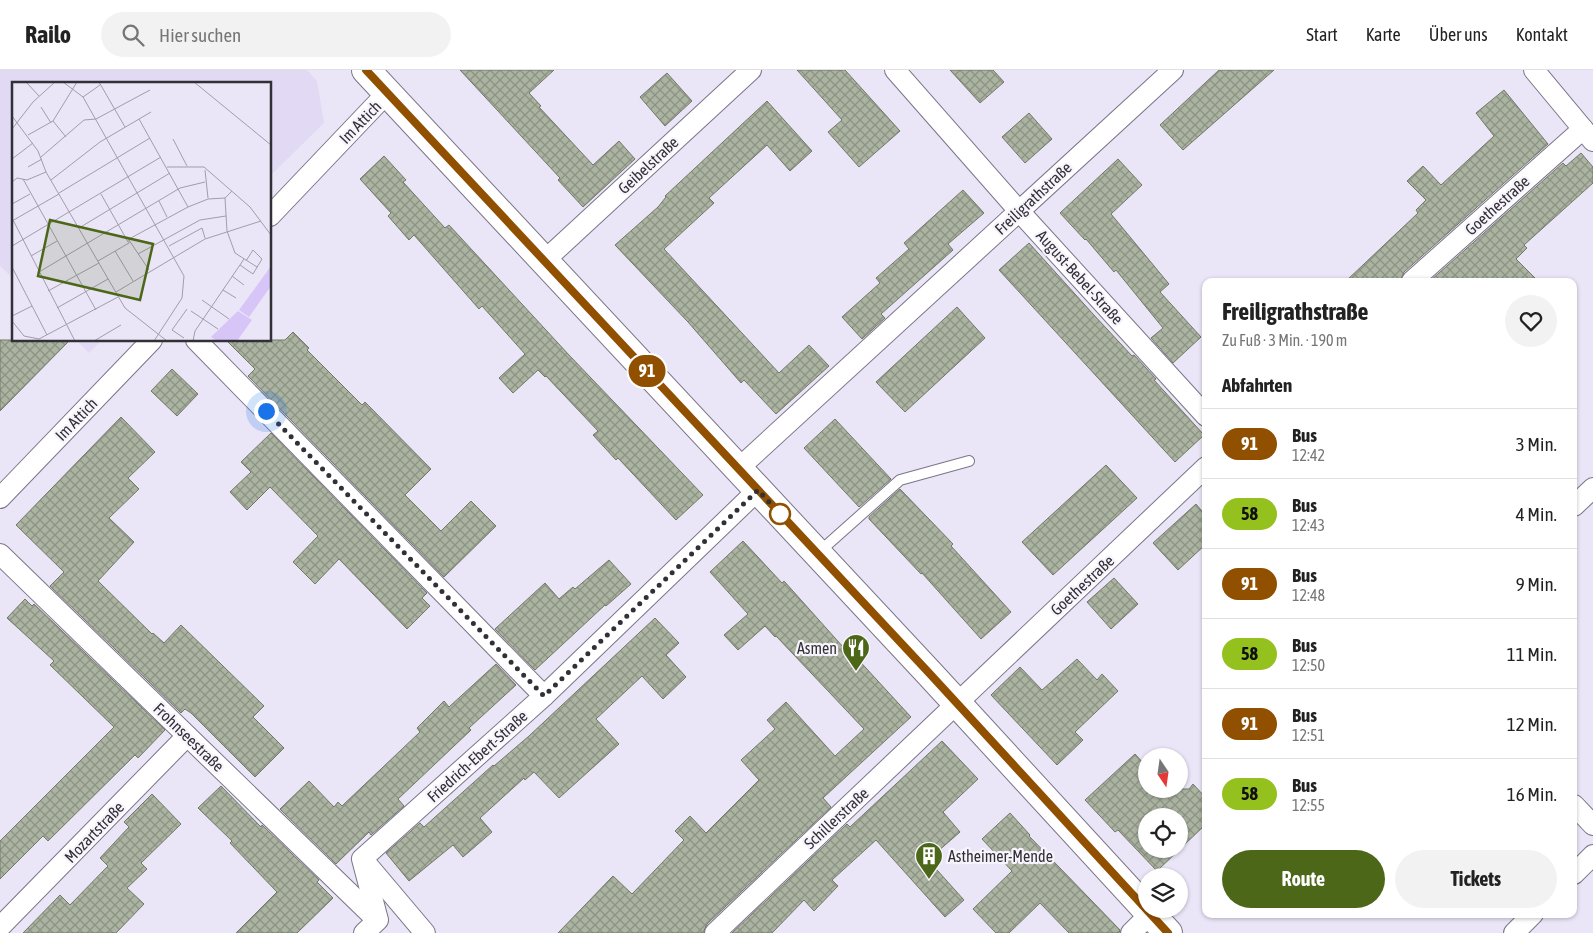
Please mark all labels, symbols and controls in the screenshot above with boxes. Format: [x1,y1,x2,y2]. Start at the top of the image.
search box [101,12,451,57]
text: Railo [25,21,71,48]
icon: search [119,21,147,49]
text: Hier suchen [159,24,241,46]
text: Start [1306,24,1338,45]
text: Karte [1366,24,1401,45]
text: Über uns [1429,24,1488,45]
text: Kontakt [1516,24,1568,45]
inset map [12,82,271,341]
street label: Im Attich [335,97,385,147]
street label: Geibelstraße [614,133,682,197]
street label: Freiligrathstraße [991,158,1076,239]
street label: Goethestraße [1461,172,1533,238]
street label: August-Bebel-Straße [1032,226,1127,328]
button: heart [1505,295,1557,347]
text: Freiligrathstraße [1222,298,1369,325]
text: Zu Fuß · 3 Min. · 190 m [1222,331,1347,349]
line badge: 91 [624,355,670,387]
text: 91 [639,360,655,381]
text: Abfahrten [1222,374,1292,396]
street label: Im Attich [51,394,101,444]
your location [254,399,279,424]
text: Bus [1292,424,1317,446]
text: 91 [1241,433,1258,454]
text: 3 Min. [1516,433,1557,455]
text: 12:42 [1292,446,1325,464]
text: Bus [1292,494,1317,516]
unlabelled marker [769,503,791,525]
text: 58 [1241,503,1258,524]
text: 4 Min. [1516,503,1557,525]
text: 12:43 [1292,516,1325,534]
street label: Goethestraße [1047,551,1117,619]
text: Bus [1292,564,1317,586]
text: 91 [1241,573,1258,594]
text: 9 Min. [1516,573,1557,595]
text: 12:48 [1292,586,1325,604]
restaurant icon: Asmen [841,633,871,672]
text: Bus [1292,634,1317,656]
place label: Asmen [797,639,837,657]
text: 58 [1241,643,1258,664]
text: 11 Min. [1507,643,1557,665]
text: 12:50 [1292,656,1325,674]
street label: Frohnseestraße [150,699,228,775]
text: Bus [1292,704,1317,726]
street label: Friedrich-Ebert-Straße [423,706,531,806]
text: 91 [1241,713,1258,734]
text: 12 Min. [1507,713,1557,735]
text: 12:51 [1292,726,1325,744]
north arrow [1138,748,1188,798]
map controls [1138,748,1188,918]
text: Bus [1292,774,1317,796]
text: 58 [1241,783,1258,804]
text: 16 Min. [1507,783,1557,805]
street label: Schillerstraße [800,784,872,852]
text: 12:55 [1292,796,1325,814]
street label: Mozartstraße [61,798,127,866]
button: locate [1138,808,1188,858]
building icon: Astheimer-Mende [914,841,944,880]
place label: Astheimer-Mende [948,847,1053,865]
button: Route [1222,850,1385,908]
button: Tickets [1395,850,1557,908]
button: layers [1138,868,1188,918]

